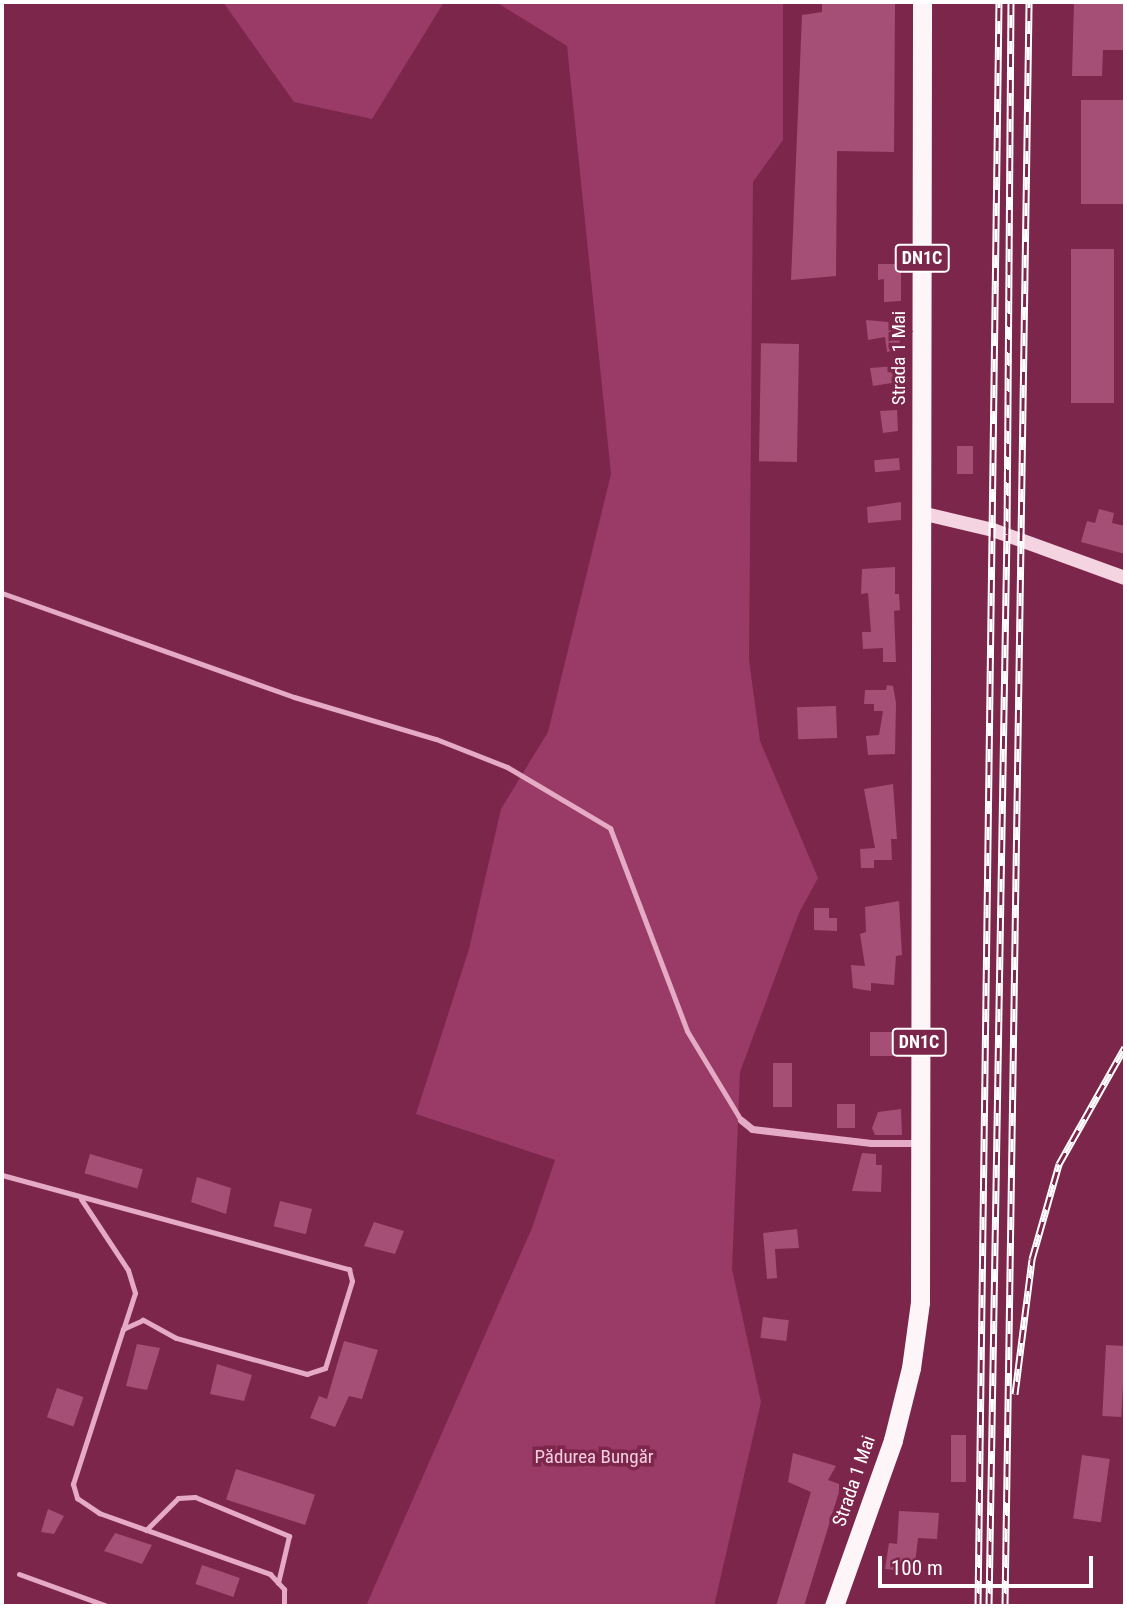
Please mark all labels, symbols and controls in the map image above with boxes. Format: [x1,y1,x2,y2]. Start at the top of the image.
road number: DN1C [894,244,950,272]
street label: Strada 1 Mai [888,311,910,405]
road number: DN1C [891,1028,947,1056]
street label: Strada 1 Mai [828,1433,880,1529]
park label: Pădurea Bungăr [534,1446,654,1468]
scale bar [882,1542,1097,1586]
text: 100 m [891,1556,943,1580]

